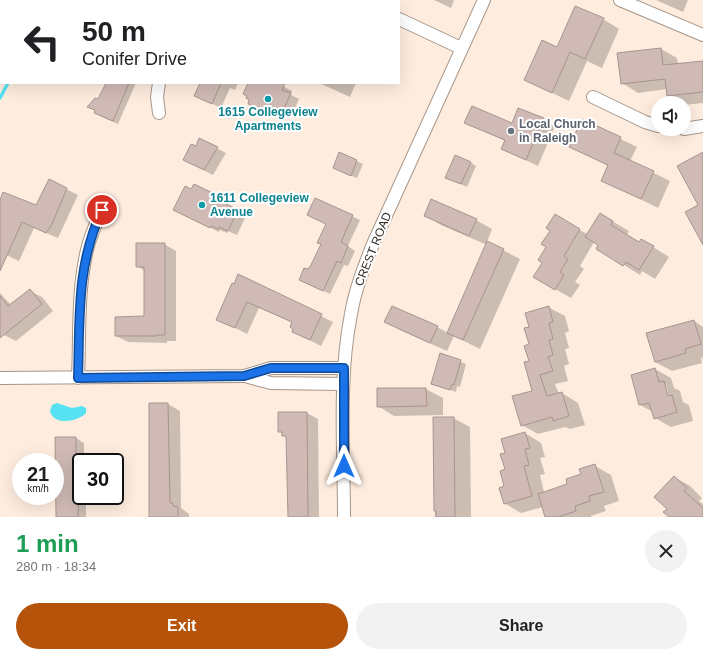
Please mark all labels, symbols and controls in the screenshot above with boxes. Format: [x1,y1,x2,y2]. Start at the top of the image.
icon: left [16,16,68,68]
text: 50 m [82,16,146,47]
text: Conifer Drive [82,49,187,69]
marker: 1615 Collegeview Apartments [263,94,273,104]
map controls [651,96,691,136]
button: sound [651,96,691,136]
place label: 1615 Collegeview Apartments [218,105,318,133]
place label: Local Church in Raleigh [519,117,596,145]
marker: Local Church in Raleigh [506,126,516,136]
place label: 1611 Collegeview Avenue [210,191,309,219]
pin [85,193,119,227]
icon: arrive [91,199,113,221]
marker: 1611 Collegeview Avenue [197,200,207,210]
street label: CREST ROAD [352,210,394,288]
position arrow [323,445,365,487]
speed limit sign: 30 [72,453,124,505]
text: 21 [27,463,49,485]
text: km/h [27,483,49,494]
text: 1 min [16,530,79,557]
button: close [645,530,687,572]
text: 280 m · 18:34 [16,559,96,574]
button: Exit [16,603,348,649]
button: Share [356,603,687,649]

